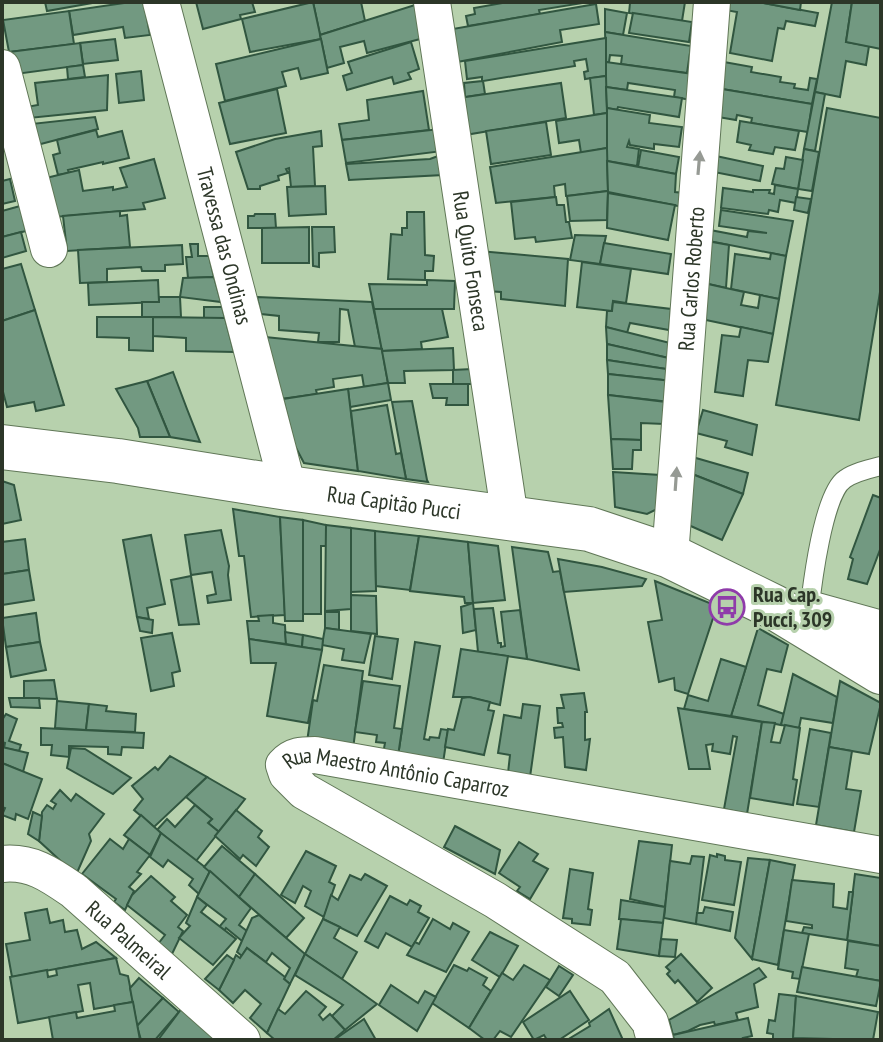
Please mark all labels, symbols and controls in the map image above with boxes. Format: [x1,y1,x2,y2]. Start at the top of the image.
one-way arrow [693,151,706,176]
street label: Travessa das Ondinas [191,164,259,327]
street label: Rua Quito Fonseca [447,189,496,333]
street label: Rua Carlos Roberto [672,206,710,352]
one-way arrow [670,466,683,491]
street label: Rua Capitão Pucci [325,479,463,525]
place label: Rua Cap. Pucci, 309 [753,580,832,633]
bus stop icon: Rua Cap. Pucci, 309 [708,588,746,626]
street label: Rua Maestro Antônio Caparroz [277,741,511,803]
street label: Rua Palmeiral [80,894,178,985]

